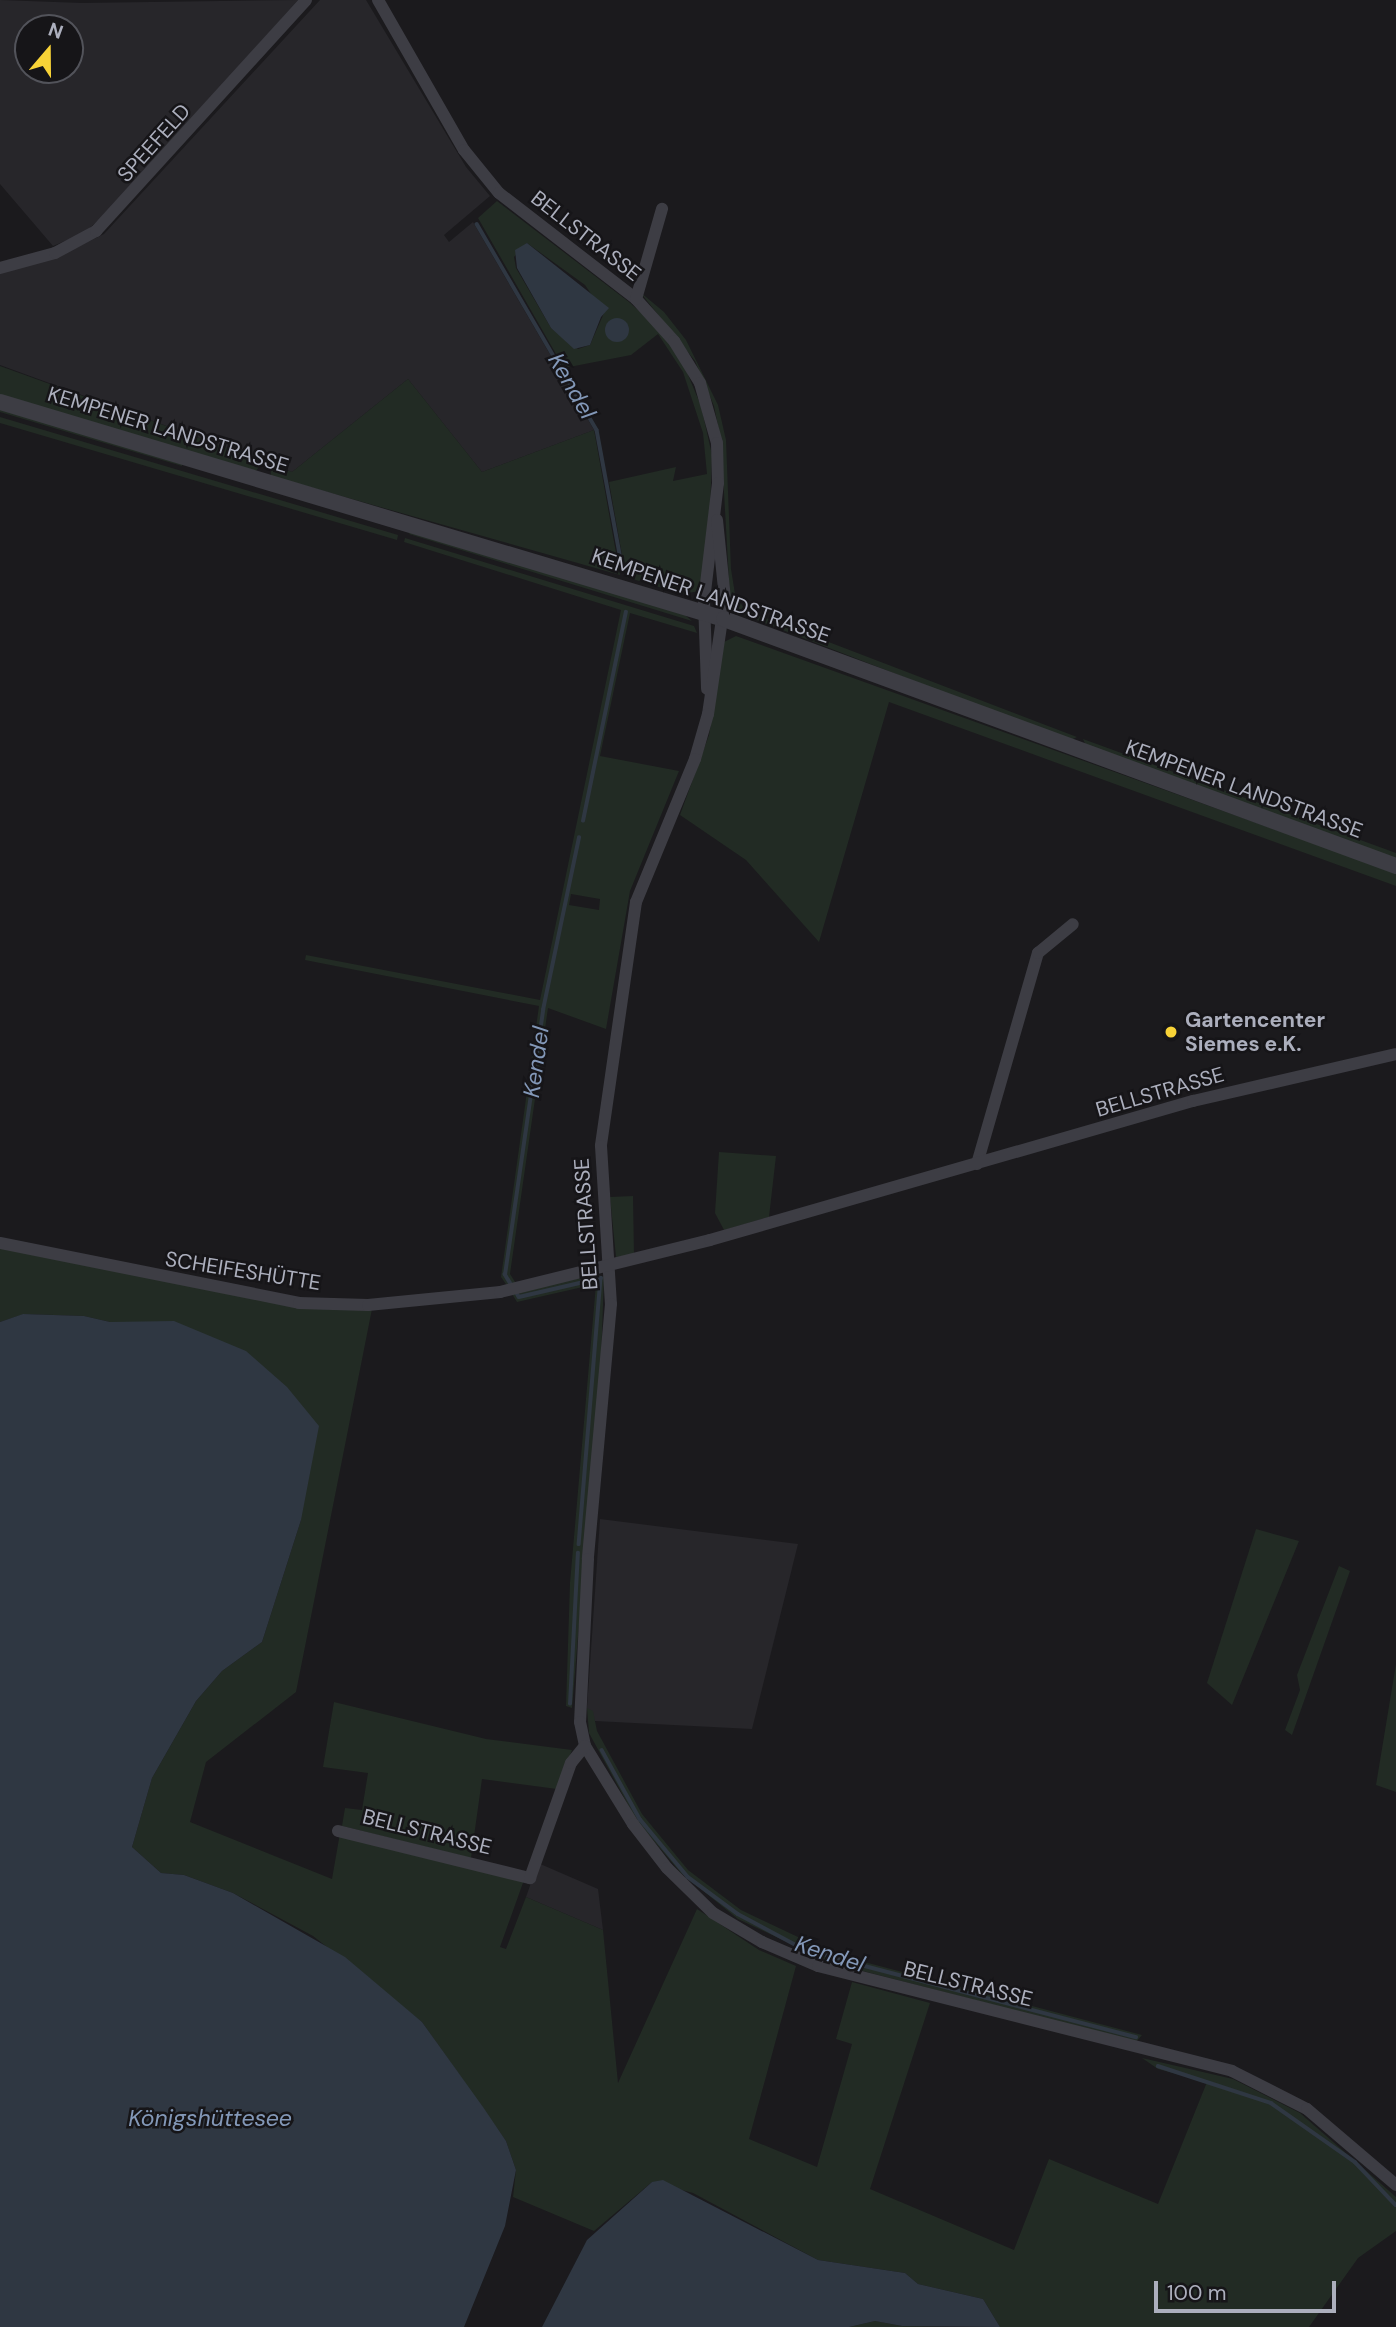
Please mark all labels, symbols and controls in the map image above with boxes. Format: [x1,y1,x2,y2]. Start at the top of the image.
north arrow [14,14,84,84]
text: N [45,17,66,45]
street label: SPEEFELD [112,99,196,187]
street label: BELLSTRASSE [526,185,646,287]
water label: Kendel [542,348,602,424]
street label: KEMPENER LANDSTRASSE [45,381,291,479]
street label: KEMPENER LANDSTRASSE [588,543,834,649]
street label: KEMPENER LANDSTRASSE [1122,734,1366,844]
place label: Gartencenter Siemes e.K. [1185,1007,1325,1057]
marker: Gartencenter Siemes e.K. [1163,1024,1179,1040]
water label: Kendel [517,1025,555,1099]
street label: BELLSTRASSE [1093,1062,1227,1122]
street label: BELLSTRASSE [569,1157,603,1291]
street label: SCHEIFESHÜTTE [163,1246,323,1296]
street label: BELLSTRASSE [360,1804,494,1860]
water label: Kendel [792,1930,868,1978]
street label: BELLSTRASSE [901,1956,1035,2012]
water label: Königshüttesee [128,2104,292,2132]
scale bar [1158,2268,1340,2312]
text: 100 m [1167,2279,1227,2307]

